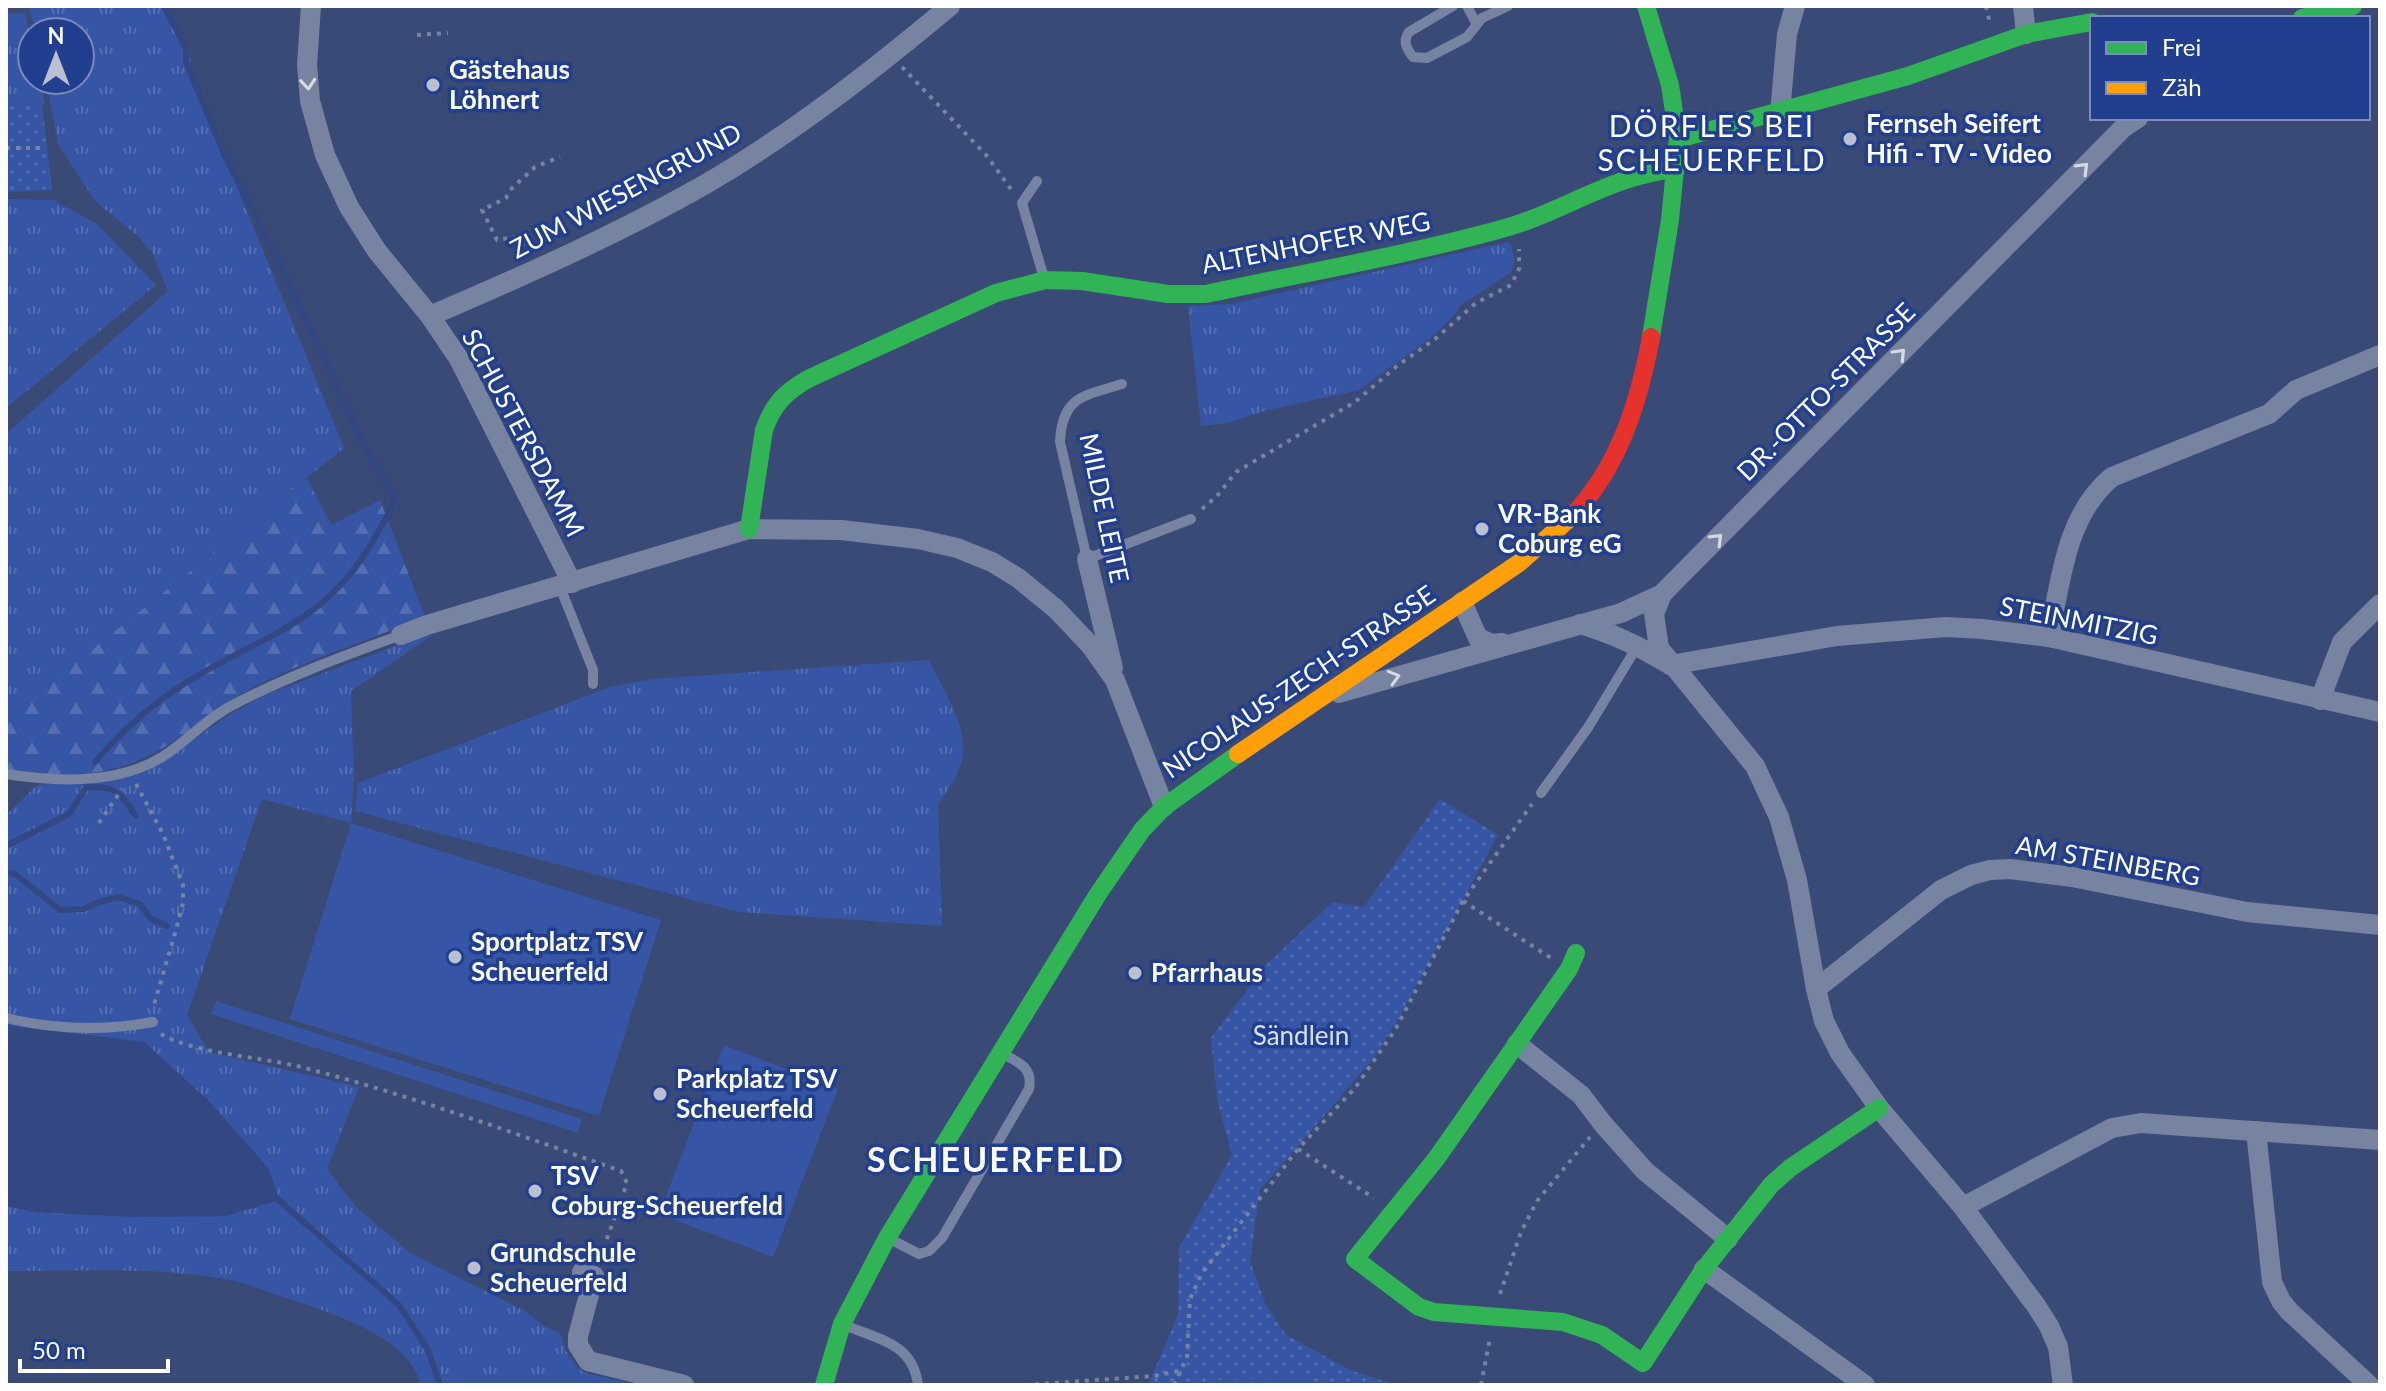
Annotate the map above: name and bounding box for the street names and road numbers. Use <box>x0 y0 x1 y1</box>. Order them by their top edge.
street label: ZUM WIESENGRUND <box>504 116 747 265</box>
street label: ALTENHOFER WEG <box>1199 204 1433 280</box>
street label: DR.-OTTO-STRASSE <box>1730 296 1921 487</box>
street label: SCHUSTERSDAMM <box>456 323 592 542</box>
street label: MILDE LEITE <box>1074 430 1136 586</box>
street label: NICOLAUS-ZECH-STRASSE <box>1156 578 1441 784</box>
street label: STEINMITZIG <box>1997 589 2161 651</box>
street label: AM STEINBERG <box>2013 828 2203 892</box>

